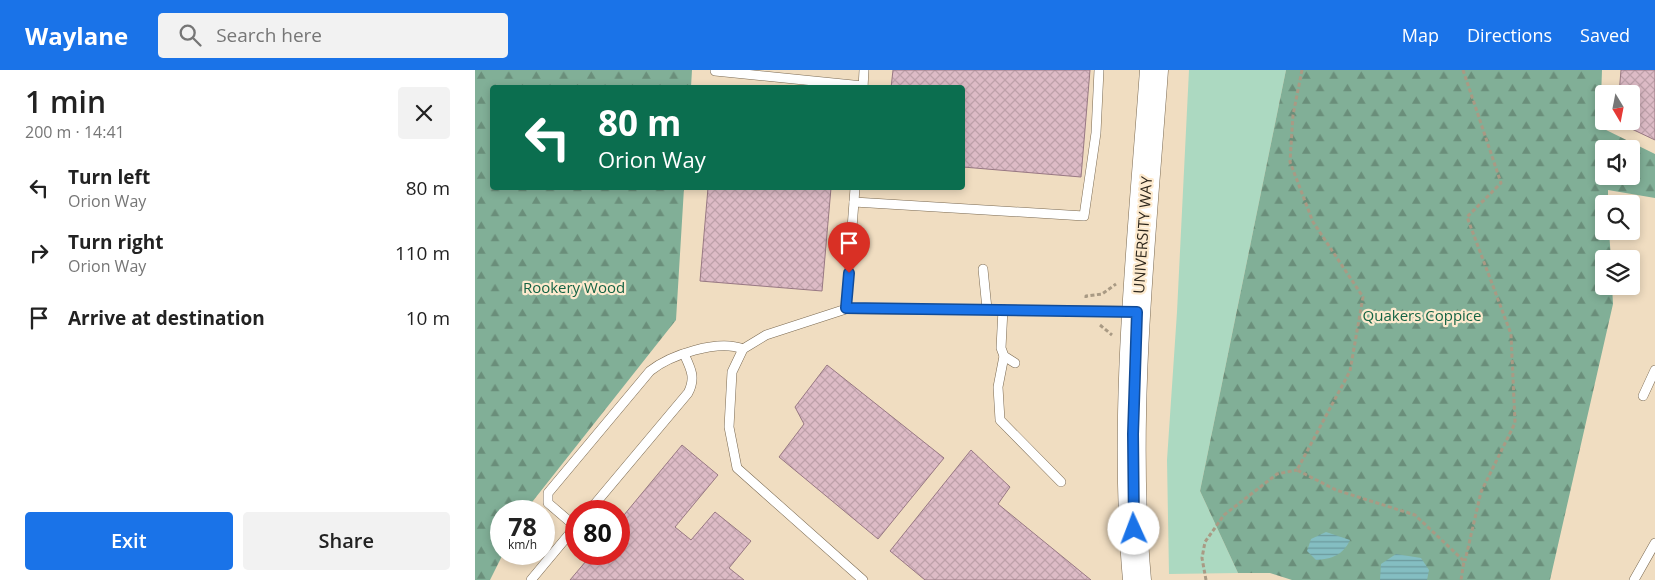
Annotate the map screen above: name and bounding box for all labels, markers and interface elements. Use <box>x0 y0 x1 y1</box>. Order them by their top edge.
search box <box>158 13 508 58</box>
text: Waylane <box>25 19 128 52</box>
icon: search <box>176 21 204 49</box>
text: Search here <box>216 22 322 48</box>
text: Map <box>1402 23 1439 47</box>
text: Directions <box>1467 23 1552 47</box>
text: Saved <box>1580 23 1630 47</box>
text: 1 min <box>25 81 106 122</box>
north arrow <box>1595 85 1640 130</box>
map controls <box>1595 85 1640 295</box>
button: close <box>398 87 450 139</box>
text: 80 m <box>598 99 681 146</box>
icon: left <box>515 105 580 170</box>
text: 200 m · 14:41 <box>25 121 125 143</box>
button: sound <box>1595 140 1640 185</box>
text: Orion Way <box>598 144 706 174</box>
text: Turn left <box>68 164 150 190</box>
icon: left <box>25 174 53 202</box>
text: 80 m <box>406 175 450 201</box>
street label: UNIVERSITY WAY <box>1128 175 1156 294</box>
text: Orion Way <box>68 190 146 212</box>
button: search <box>1595 195 1640 240</box>
pin <box>828 222 870 273</box>
text: Turn right <box>68 229 163 255</box>
icon: arrive <box>835 229 863 257</box>
icon: right <box>25 239 53 267</box>
text: 110 m <box>395 240 450 266</box>
button: layers <box>1595 250 1640 295</box>
text: Orion Way <box>68 255 146 277</box>
park label: Rookery Wood <box>523 277 625 297</box>
icon: arrive <box>25 304 53 332</box>
text: Arrive at destination <box>68 305 265 331</box>
text: 10 m <box>406 305 450 331</box>
park label: Quakers Coppice <box>1363 305 1481 325</box>
speed limit sign: 80 <box>565 500 630 565</box>
position arrow <box>1107 502 1159 554</box>
text: 78 <box>508 509 537 543</box>
button: Exit <box>25 512 233 570</box>
button: Share <box>243 512 450 570</box>
text: km/h <box>508 536 537 553</box>

